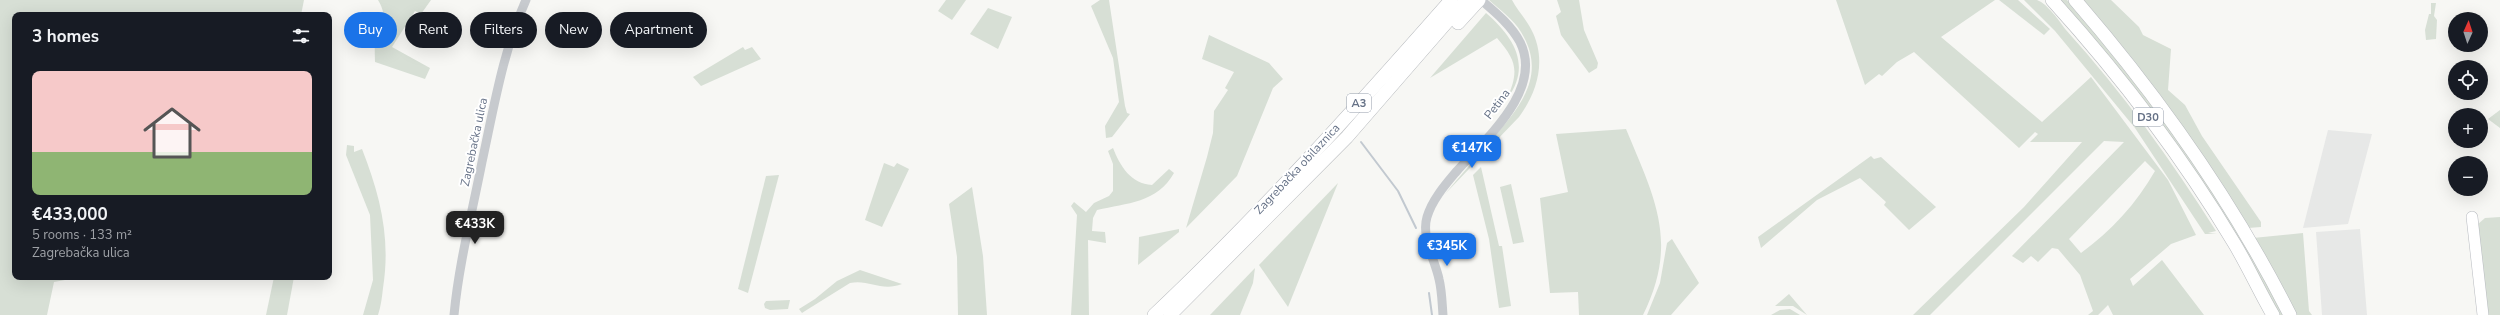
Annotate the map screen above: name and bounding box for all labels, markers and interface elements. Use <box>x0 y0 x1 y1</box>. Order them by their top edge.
chip: Buy <box>344 12 397 48</box>
chip: Rent <box>405 12 462 48</box>
chip: Filters <box>470 12 537 48</box>
chip: New <box>545 12 602 48</box>
chip: Apartment <box>610 12 707 48</box>
north arrow <box>2448 12 2488 52</box>
map controls <box>2448 12 2488 196</box>
text: 3 homes <box>32 25 99 48</box>
icon: filters <box>290 25 312 47</box>
button: locate <box>2448 60 2488 100</box>
street label: Petina <box>1480 86 1514 122</box>
road number: A3 <box>1347 94 1371 112</box>
street label: Zagrebačka ulica <box>457 96 491 188</box>
icon: home <box>136 97 208 169</box>
road number: D30 <box>2133 108 2163 126</box>
button: + <box>2448 108 2488 148</box>
street label: Zagrebačka obilaznica <box>1251 120 1343 218</box>
pin: €147K <box>1444 135 1500 169</box>
text: €147K <box>1452 139 1492 157</box>
button: − <box>2448 156 2488 196</box>
text: €433,000 <box>32 203 108 226</box>
pin: €433K <box>447 211 503 245</box>
text: €433K <box>455 215 495 233</box>
text: 5 rooms · 133 m² <box>32 226 132 244</box>
pin: €345K <box>1419 233 1475 267</box>
text: €345K <box>1427 237 1467 255</box>
text: Zagrebačka ulica <box>32 244 130 262</box>

